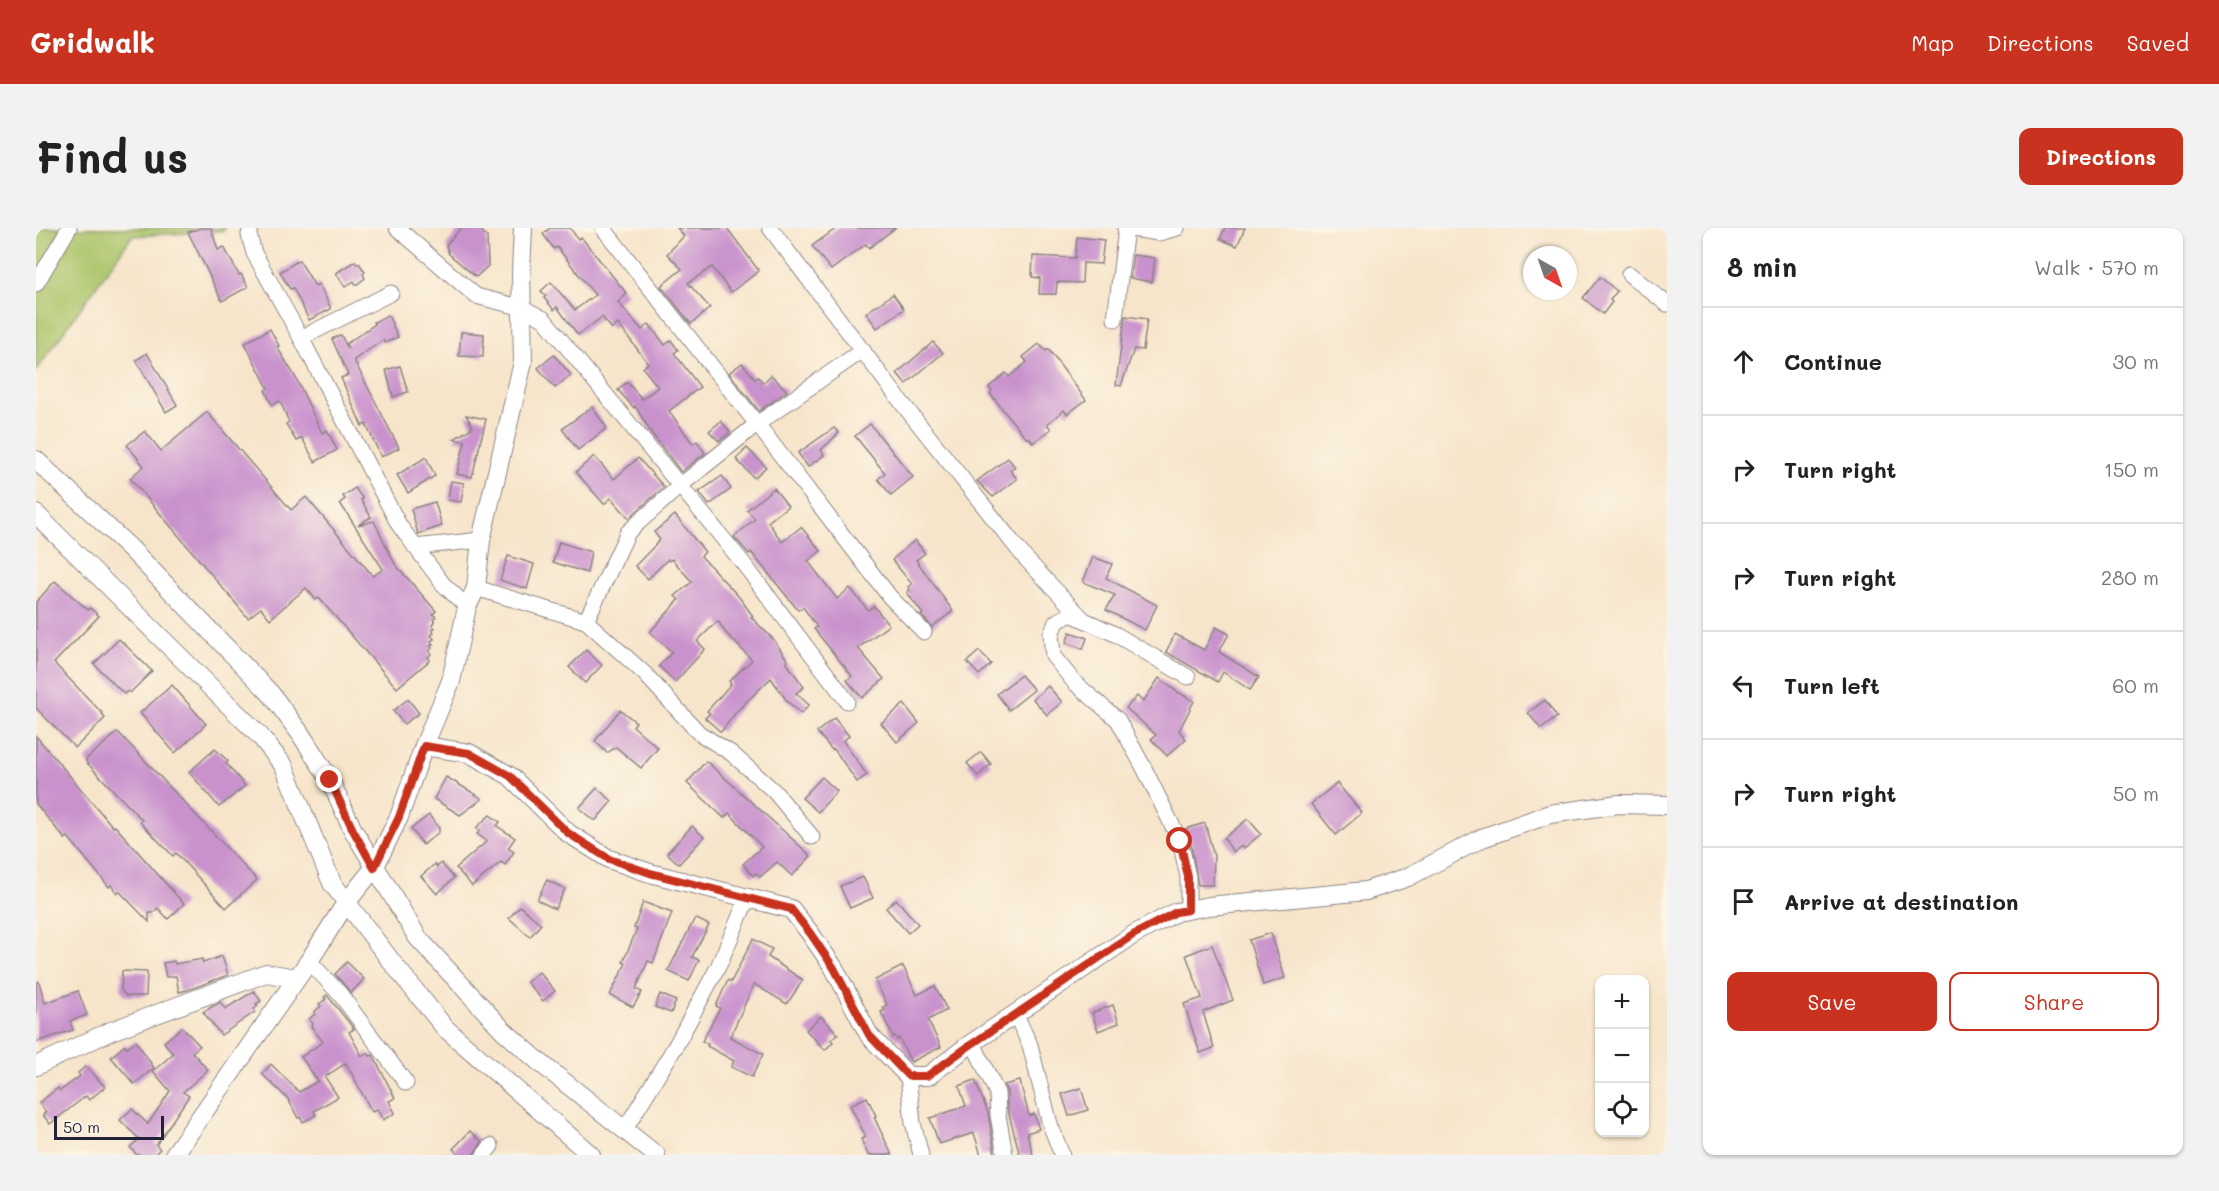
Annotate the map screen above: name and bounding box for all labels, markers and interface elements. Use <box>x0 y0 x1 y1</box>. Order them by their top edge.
text: Gridwalk <box>30 24 155 60</box>
text: Map <box>1911 29 1954 56</box>
text: Directions <box>1987 29 2094 56</box>
text: Saved <box>2127 29 2189 56</box>
button: Directions <box>2019 128 2183 185</box>
text: Find us <box>36 129 188 184</box>
north arrow <box>1523 246 1577 300</box>
text: 8 min <box>1727 250 1797 284</box>
text: Walk · 570 m <box>2034 254 2159 280</box>
icon: ahead <box>1727 345 1760 378</box>
text: Continue <box>1784 347 1882 376</box>
text: 30 m <box>2113 348 2159 374</box>
icon: right <box>1727 453 1760 486</box>
text: Turn right <box>1784 455 1896 484</box>
text: 150 m <box>2104 456 2159 482</box>
icon: right <box>1727 561 1760 594</box>
text: Turn right <box>1784 563 1896 592</box>
text: 280 m <box>2101 564 2159 590</box>
icon: left <box>1727 669 1760 702</box>
text: Turn left <box>1784 671 1880 700</box>
text: 60 m <box>2112 672 2159 698</box>
route end <box>316 766 342 792</box>
icon: right <box>1727 777 1760 810</box>
text: Turn right <box>1784 779 1896 808</box>
text: 50 m <box>2113 780 2159 806</box>
route start <box>1166 827 1192 853</box>
icon: arrive <box>1727 885 1760 918</box>
text: Arrive at destination <box>1784 887 2019 916</box>
button: Save <box>1727 972 1937 1031</box>
button: Share <box>1949 972 2159 1031</box>
map controls <box>1595 975 1649 1137</box>
button: + <box>1595 975 1649 1029</box>
button: − <box>1595 1029 1649 1083</box>
button: locate <box>1595 1083 1649 1137</box>
scale bar <box>54 1113 164 1140</box>
text: 50 m <box>63 1116 100 1137</box>

